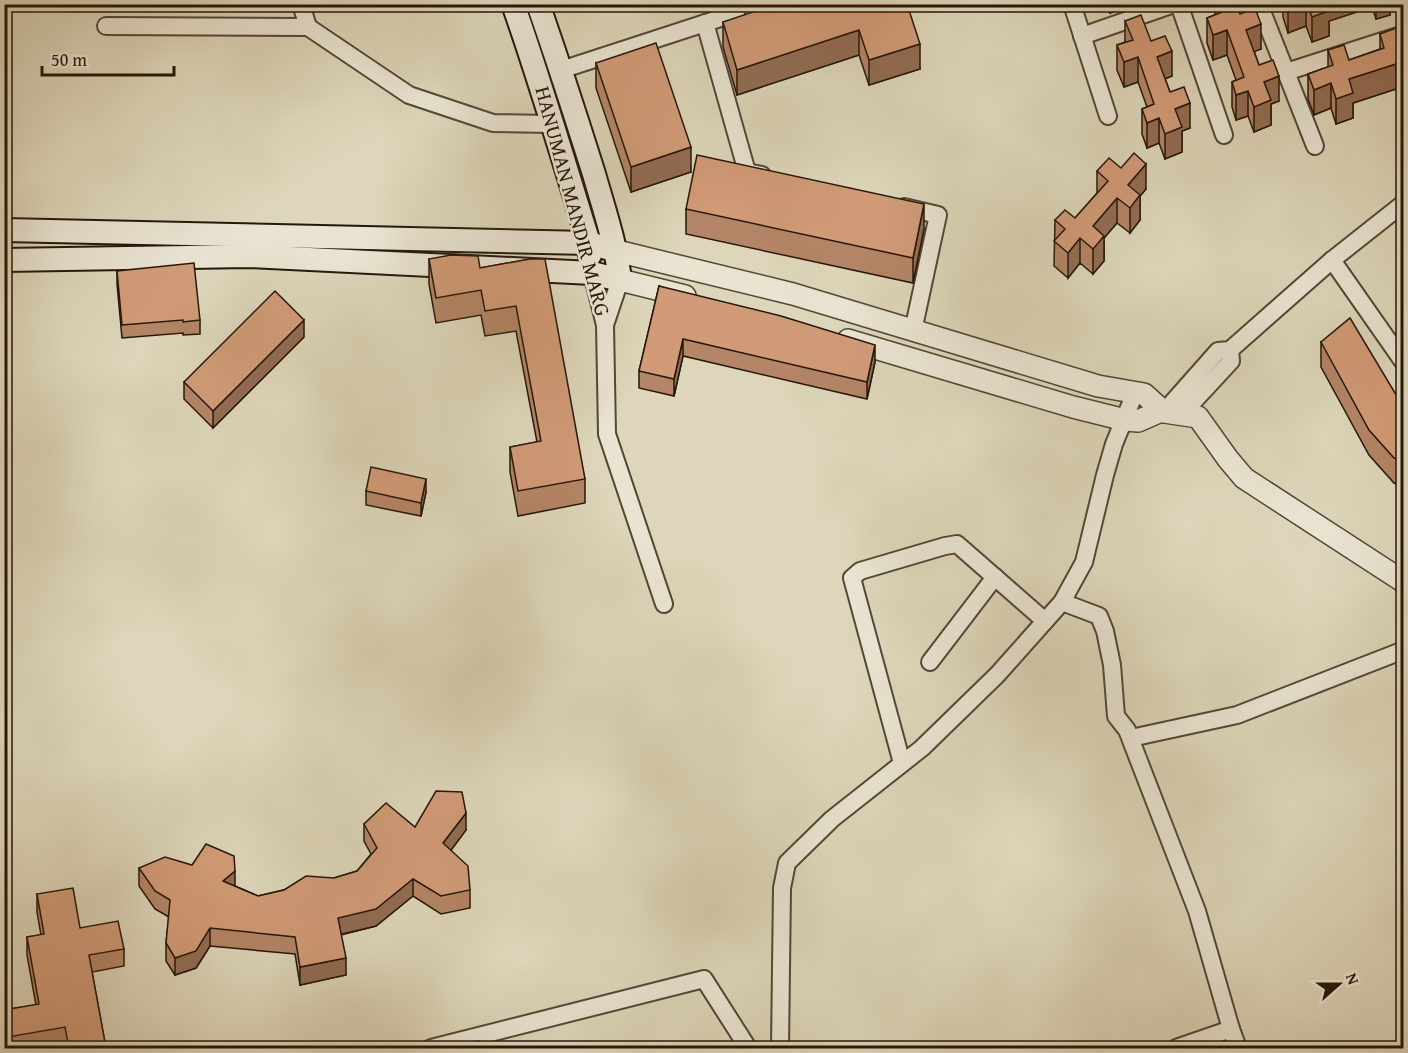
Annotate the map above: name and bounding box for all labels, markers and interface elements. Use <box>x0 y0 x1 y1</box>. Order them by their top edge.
scale bar <box>42 39 174 77</box>
text: 50 m <box>51 46 87 73</box>
street label: HANUMAN MANDIR MARG <box>527 83 619 319</box>
north arrow <box>1309 954 1369 1014</box>
text: N <box>1340 969 1366 988</box>

